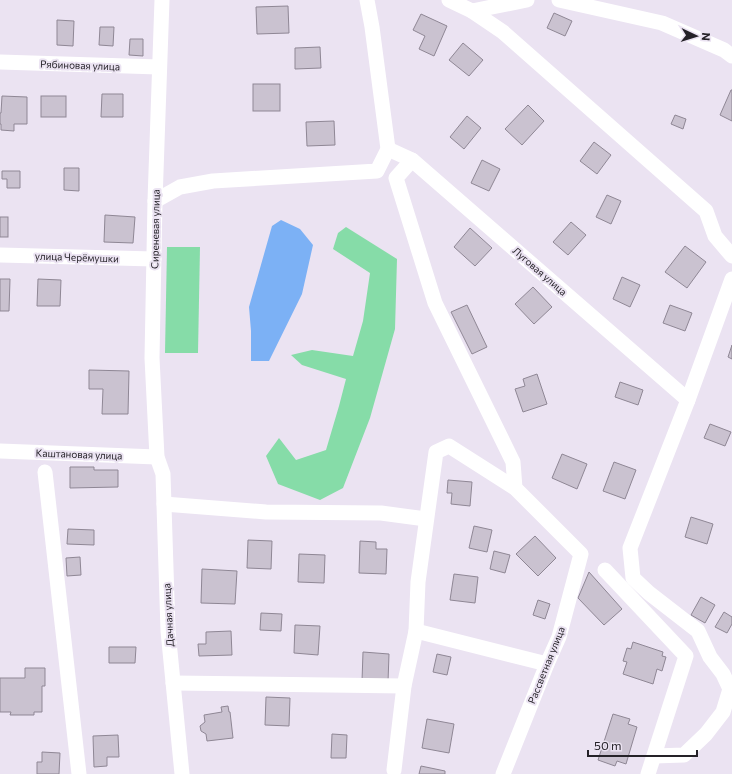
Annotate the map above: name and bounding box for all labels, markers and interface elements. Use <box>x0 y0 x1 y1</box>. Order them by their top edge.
north arrow <box>676 16 716 56</box>
text: N <box>700 32 713 41</box>
street label: Рябиновая улица <box>40 58 120 72</box>
street label: Сиреневая улица <box>148 189 162 269</box>
street label: Луговая улица <box>510 244 570 298</box>
street label: улица Черёмушки <box>35 250 119 264</box>
street label: Каштановая улица <box>35 446 123 462</box>
street label: Дачная улица <box>160 583 176 647</box>
street label: Рассветная улица <box>525 625 567 705</box>
scale bar <box>588 732 697 758</box>
text: 50 m <box>594 738 622 752</box>

